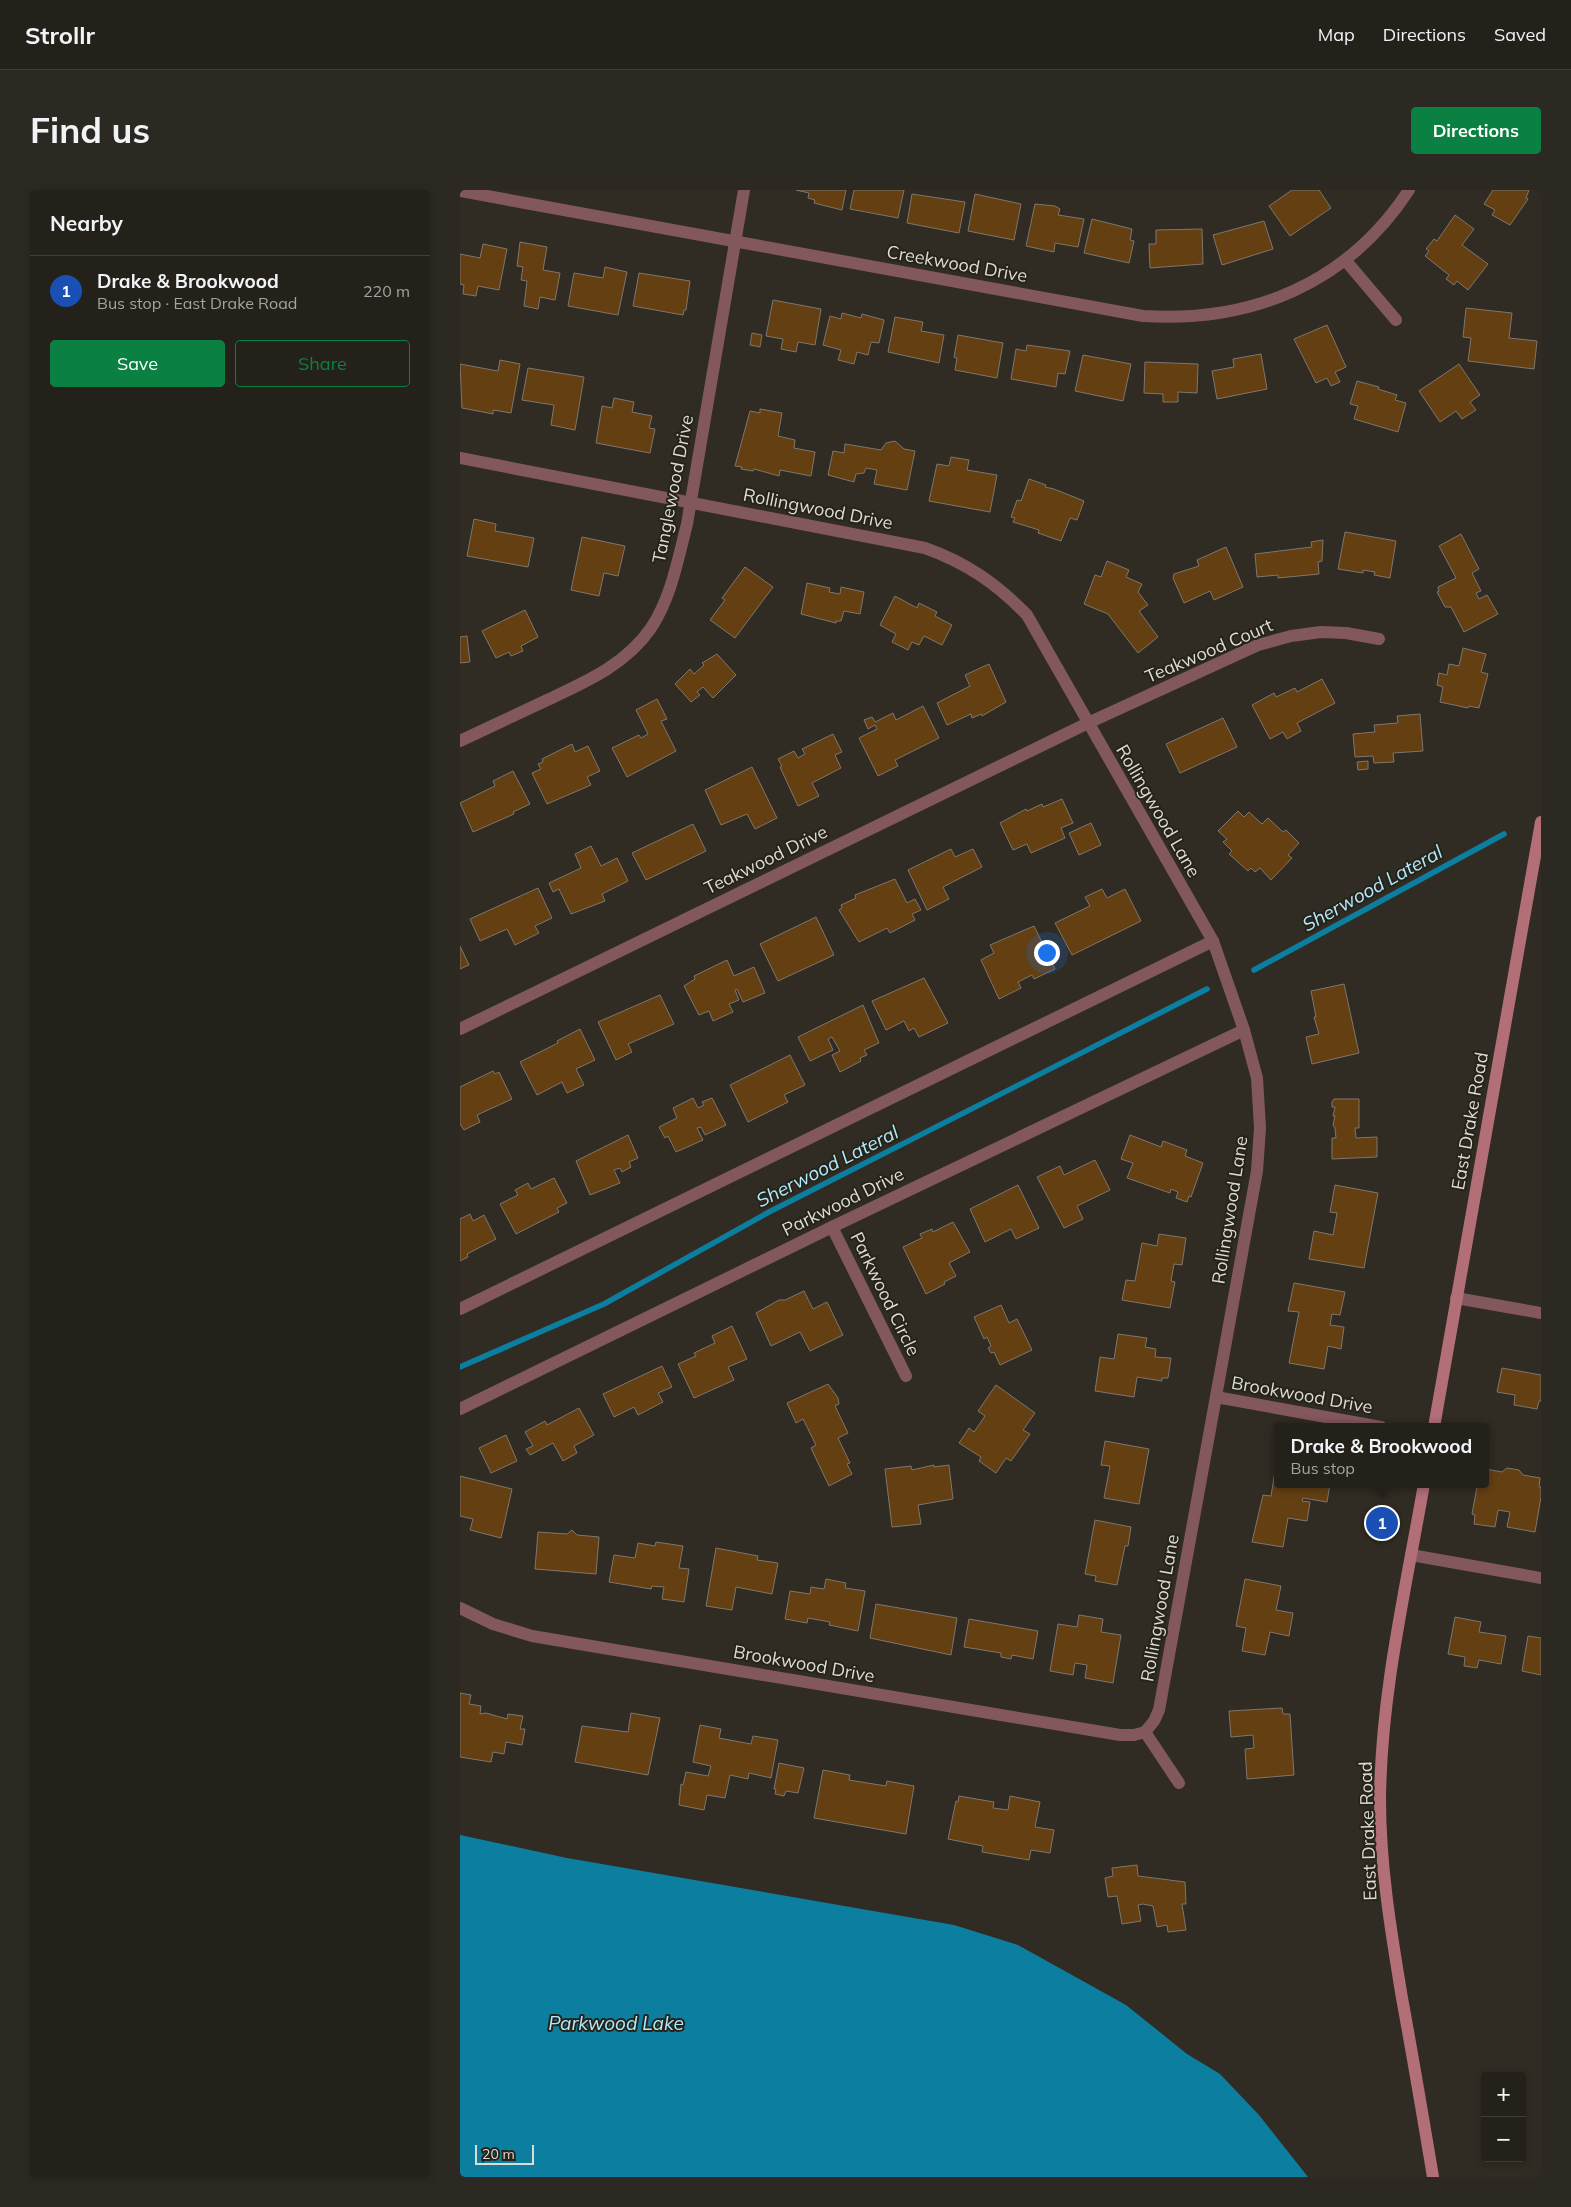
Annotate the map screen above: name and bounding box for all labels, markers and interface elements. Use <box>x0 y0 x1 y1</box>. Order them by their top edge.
text: Strollr <box>25 20 95 50</box>
text: Map <box>1318 23 1355 46</box>
text: Directions <box>1383 23 1466 46</box>
text: Saved <box>1494 23 1546 46</box>
button: Directions <box>1411 107 1541 154</box>
text: Find us <box>30 108 150 152</box>
text: Nearby <box>50 210 123 236</box>
street label: Creekwood Drive <box>885 240 1029 287</box>
text: Drake & Brookwood <box>97 269 279 293</box>
text: 1 <box>61 281 71 301</box>
text: 220 m <box>363 281 410 301</box>
text: Bus stop · East Drake Road <box>97 293 297 313</box>
button: Save <box>50 340 225 387</box>
button: Share <box>235 340 410 387</box>
street label: Tanglewood Drive <box>647 413 698 565</box>
street label: Rollingwood Drive <box>741 483 895 534</box>
street label: Teakwood Court <box>1142 613 1276 688</box>
street label: Rollingwood Lane <box>1111 740 1206 881</box>
street label: Teakwood Drive <box>700 820 831 899</box>
water label: Sherwood Lateral <box>1298 839 1447 936</box>
your location <box>1034 940 1060 966</box>
street label: East Drake Road <box>1446 1050 1493 1192</box>
water label: Sherwood Lateral <box>752 1120 903 1212</box>
street label: Rollingwood Lane <box>1206 1134 1253 1285</box>
street label: Parkwood Drive <box>778 1162 907 1241</box>
street label: Parkwood Circle <box>845 1228 925 1360</box>
street label: Brookwood Drive <box>1230 1371 1375 1418</box>
popup <box>1274 1423 1489 1488</box>
text: Drake & Brookwood <box>1291 1434 1472 1458</box>
text: Bus stop <box>1291 1458 1355 1478</box>
pin: 1 <box>1366 1504 1398 1542</box>
street label: Rollingwood Lane <box>1135 1532 1184 1683</box>
street label: Brookwood Drive <box>732 1640 877 1687</box>
street label: East Drake Road <box>1354 1761 1381 1901</box>
water label: Parkwood Lake <box>548 2011 684 2035</box>
map controls <box>1481 2072 1526 2162</box>
button: + <box>1481 2072 1526 2117</box>
button: − <box>1481 2117 1526 2162</box>
scale bar <box>475 2142 534 2165</box>
text: 20 m <box>482 2145 515 2163</box>

